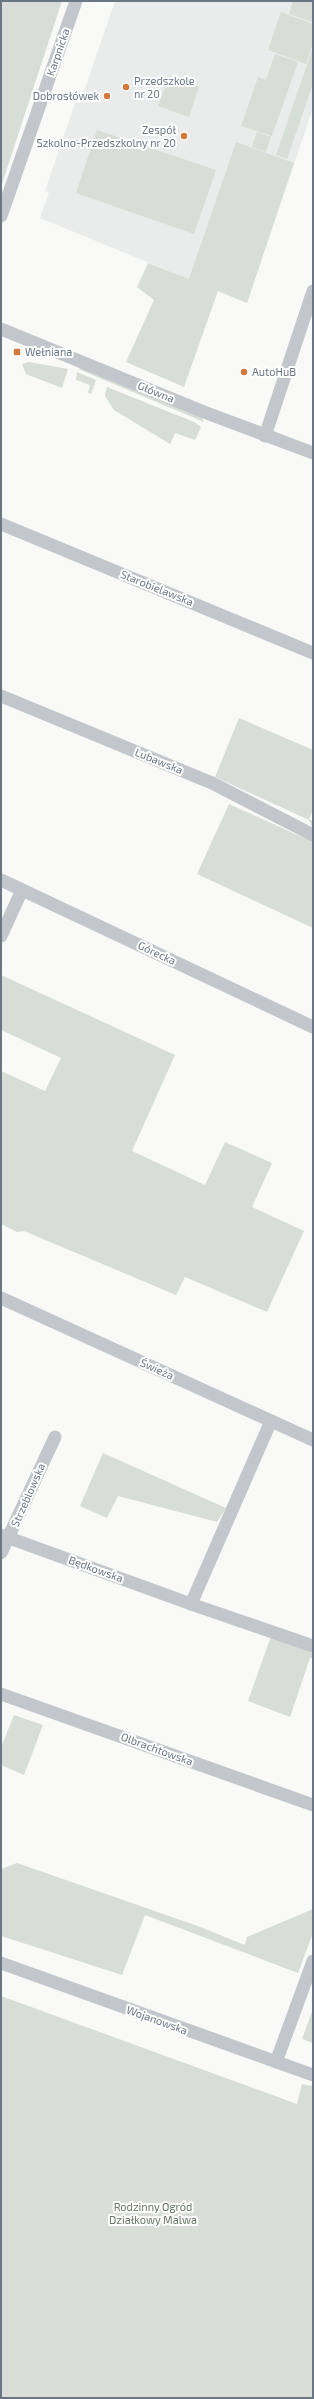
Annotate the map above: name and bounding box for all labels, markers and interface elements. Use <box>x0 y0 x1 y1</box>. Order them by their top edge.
street label: Karpnicka <box>43 26 72 77</box>
place label: Przedszkole nr 20 <box>134 74 195 100</box>
marker: Przedszkole nr 20 <box>121 82 131 92</box>
place label: Dobrosłówek <box>33 89 99 102</box>
marker: Dobrosłówek <box>102 91 112 101</box>
place label: Zespół Szkolno-Przedszkolny nr 20 <box>37 123 176 149</box>
marker: Zespół Szkolno-Przedszkolny nr 20 <box>179 131 189 141</box>
place label: Wełniana <box>25 345 72 358</box>
marker: Wełniana <box>12 347 22 357</box>
place label: AutoHuB <box>252 365 296 378</box>
marker: AutoHuB <box>239 367 249 377</box>
street label: Główna <box>136 378 176 405</box>
street label: Starobielawska <box>119 567 195 608</box>
street label: Lubawska <box>133 745 185 776</box>
street label: Górecka <box>136 938 178 967</box>
street label: Świeża <box>138 1355 176 1382</box>
street label: Strzeblowska <box>8 1461 47 1529</box>
street label: Będkowska <box>67 1553 125 1584</box>
street label: Olbrachtowska <box>119 1729 195 1768</box>
street label: Wojanowska <box>124 2002 190 2038</box>
park label: Rodzinny Ogród Działkowy Malwa <box>109 2200 197 2226</box>

